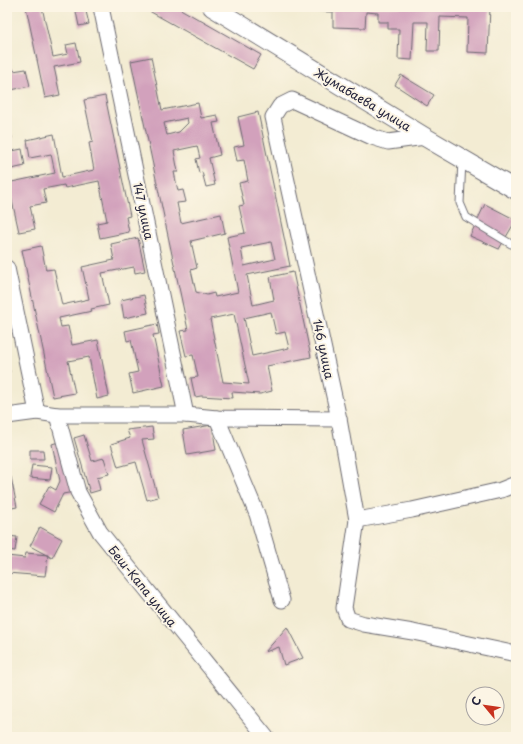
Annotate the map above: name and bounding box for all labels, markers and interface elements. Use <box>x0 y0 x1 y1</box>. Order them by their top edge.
street label: Жумабаева улица <box>311 63 415 135</box>
street label: 147 улица <box>129 181 159 242</box>
street label: 146 улица <box>309 317 339 381</box>
street label: Беш-Капа улица <box>105 542 182 631</box>
north arrow <box>465 686 505 726</box>
text: С <box>466 693 485 709</box>

